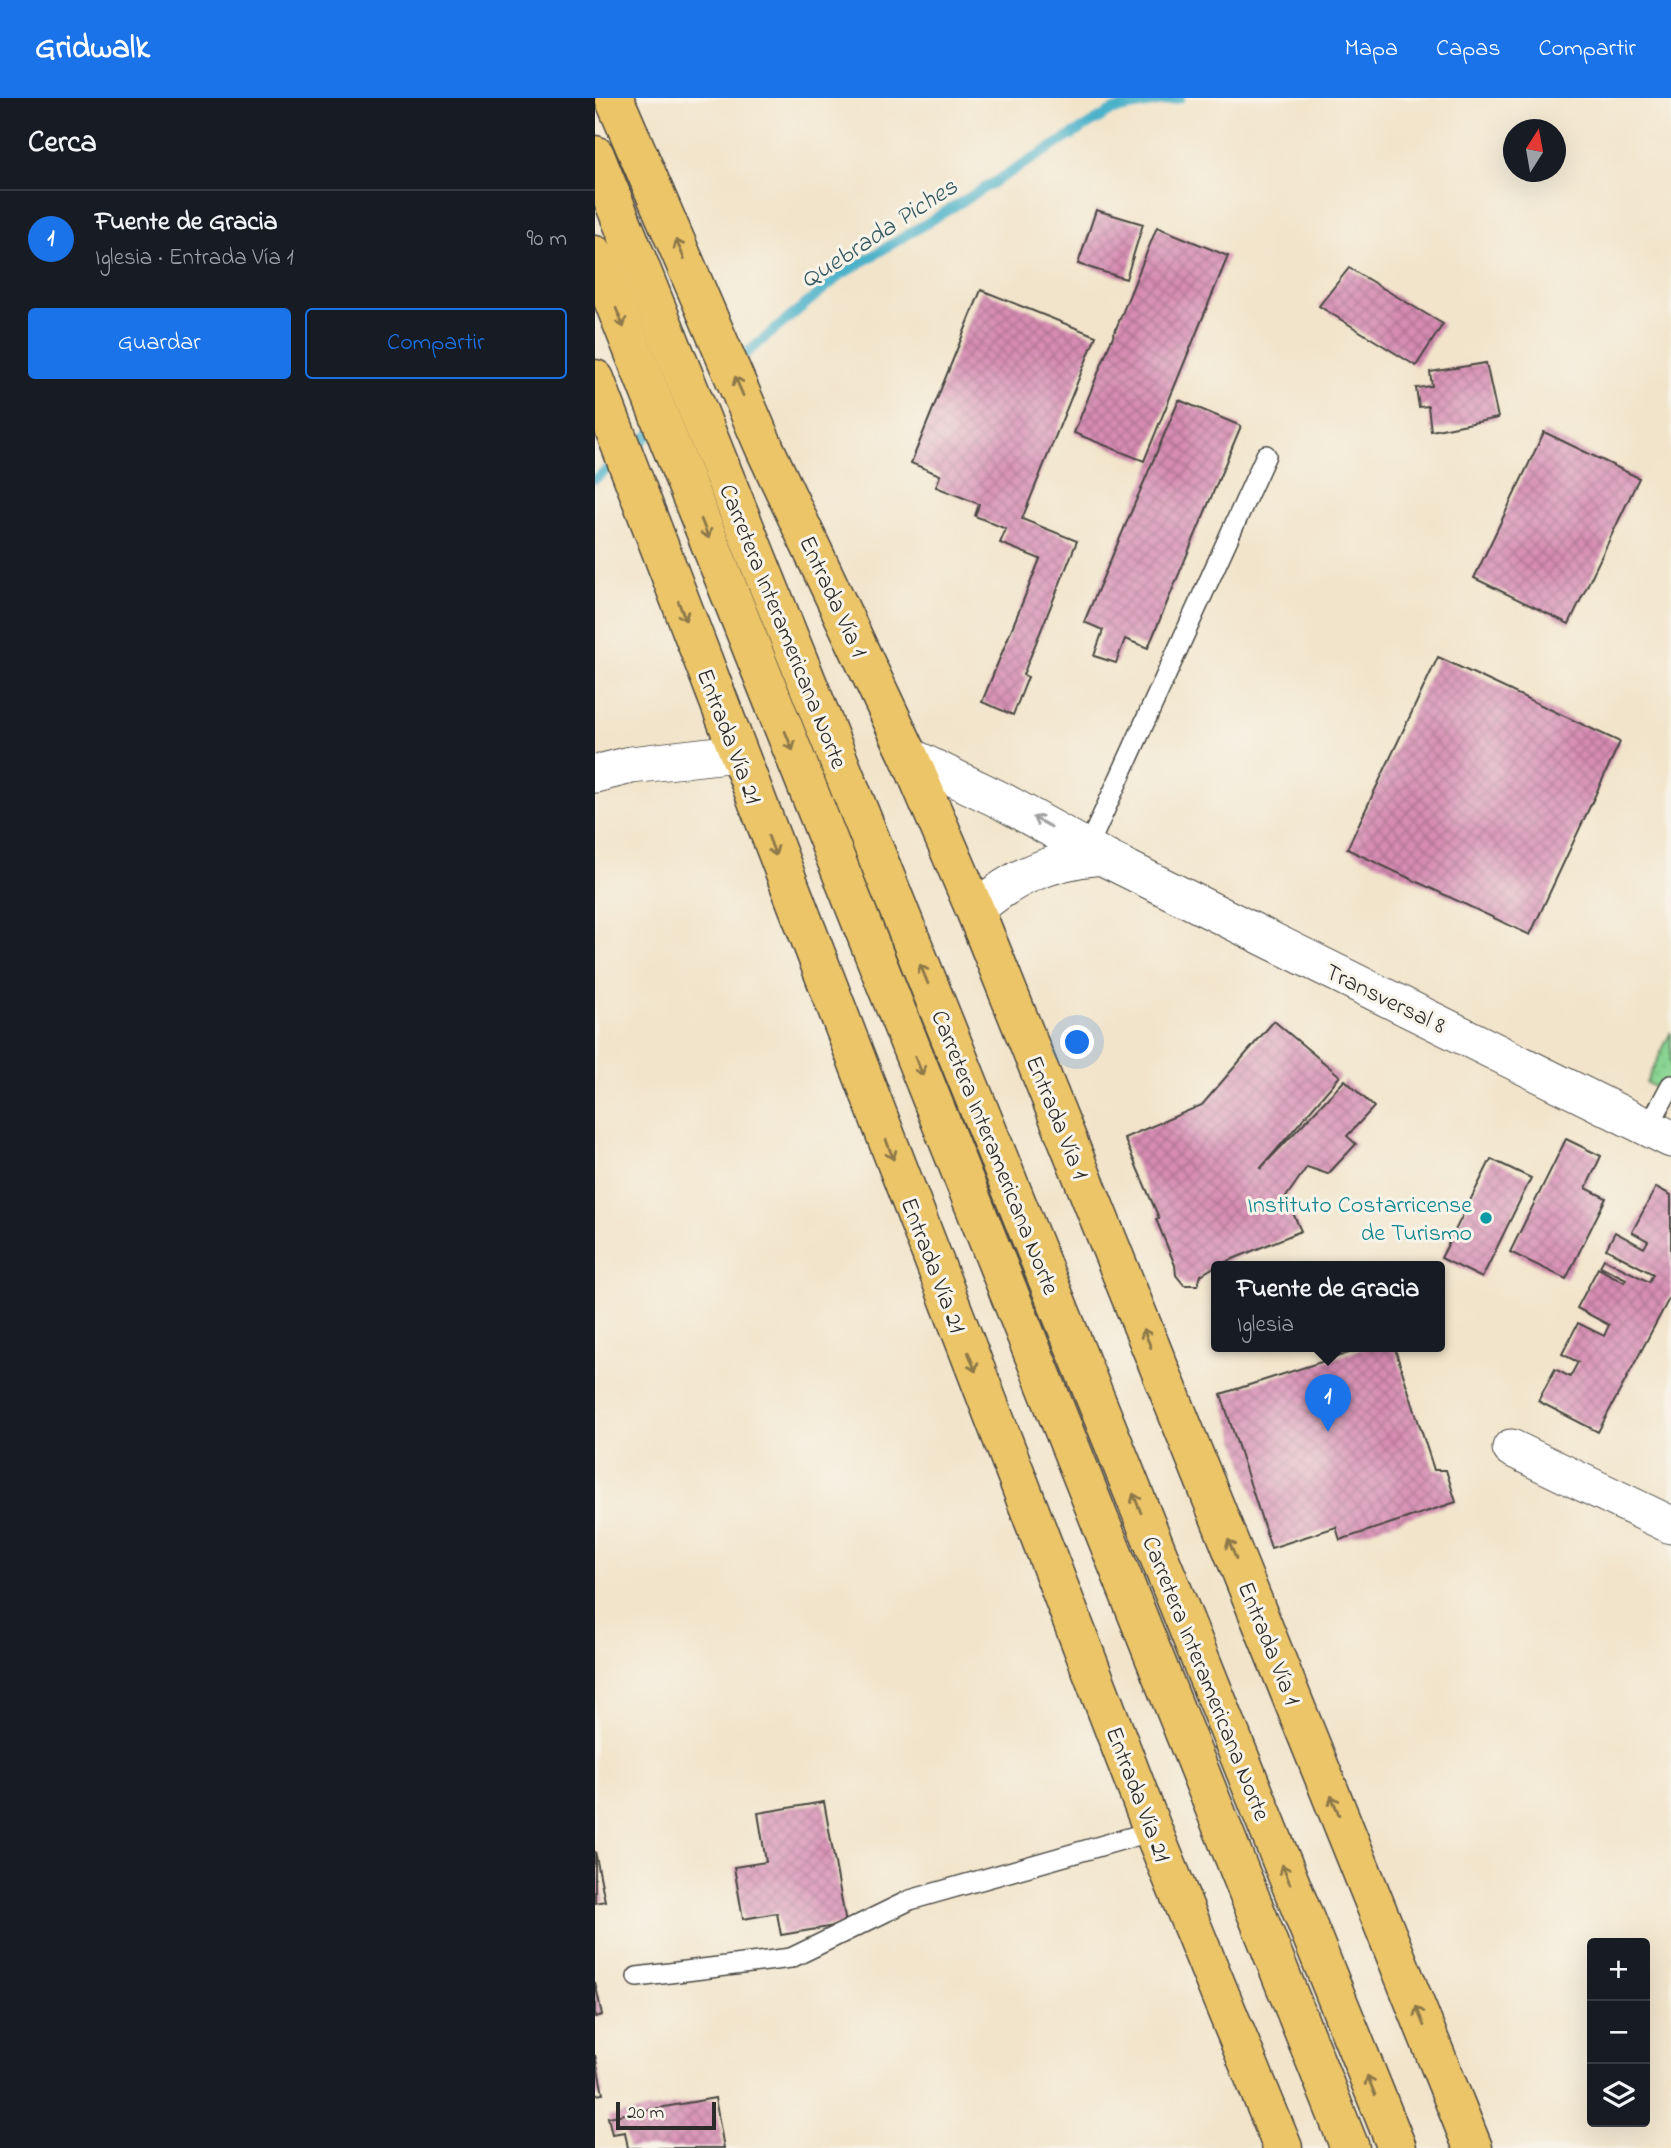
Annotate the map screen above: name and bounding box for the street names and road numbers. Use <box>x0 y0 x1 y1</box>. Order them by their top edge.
street label: Carretera Interamericana Norte <box>708 479 855 775</box>
street label: Entrada Vía 1 <box>788 530 875 664</box>
street label: Entrada Vía 21 <box>686 664 770 810</box>
street label: Transversal 8 <box>1319 956 1451 1045</box>
street label: Carretera Interamericana Norte <box>920 1005 1067 1301</box>
street label: Entrada Vía 1 <box>1015 1051 1097 1185</box>
street label: Entrada Vía 21 <box>890 1193 974 1339</box>
street label: Carretera Interamericana Norte <box>1131 1531 1278 1827</box>
street label: Entrada Vía 1 <box>1227 1577 1309 1711</box>
street label: Entrada Vía 21 <box>1095 1722 1179 1868</box>

